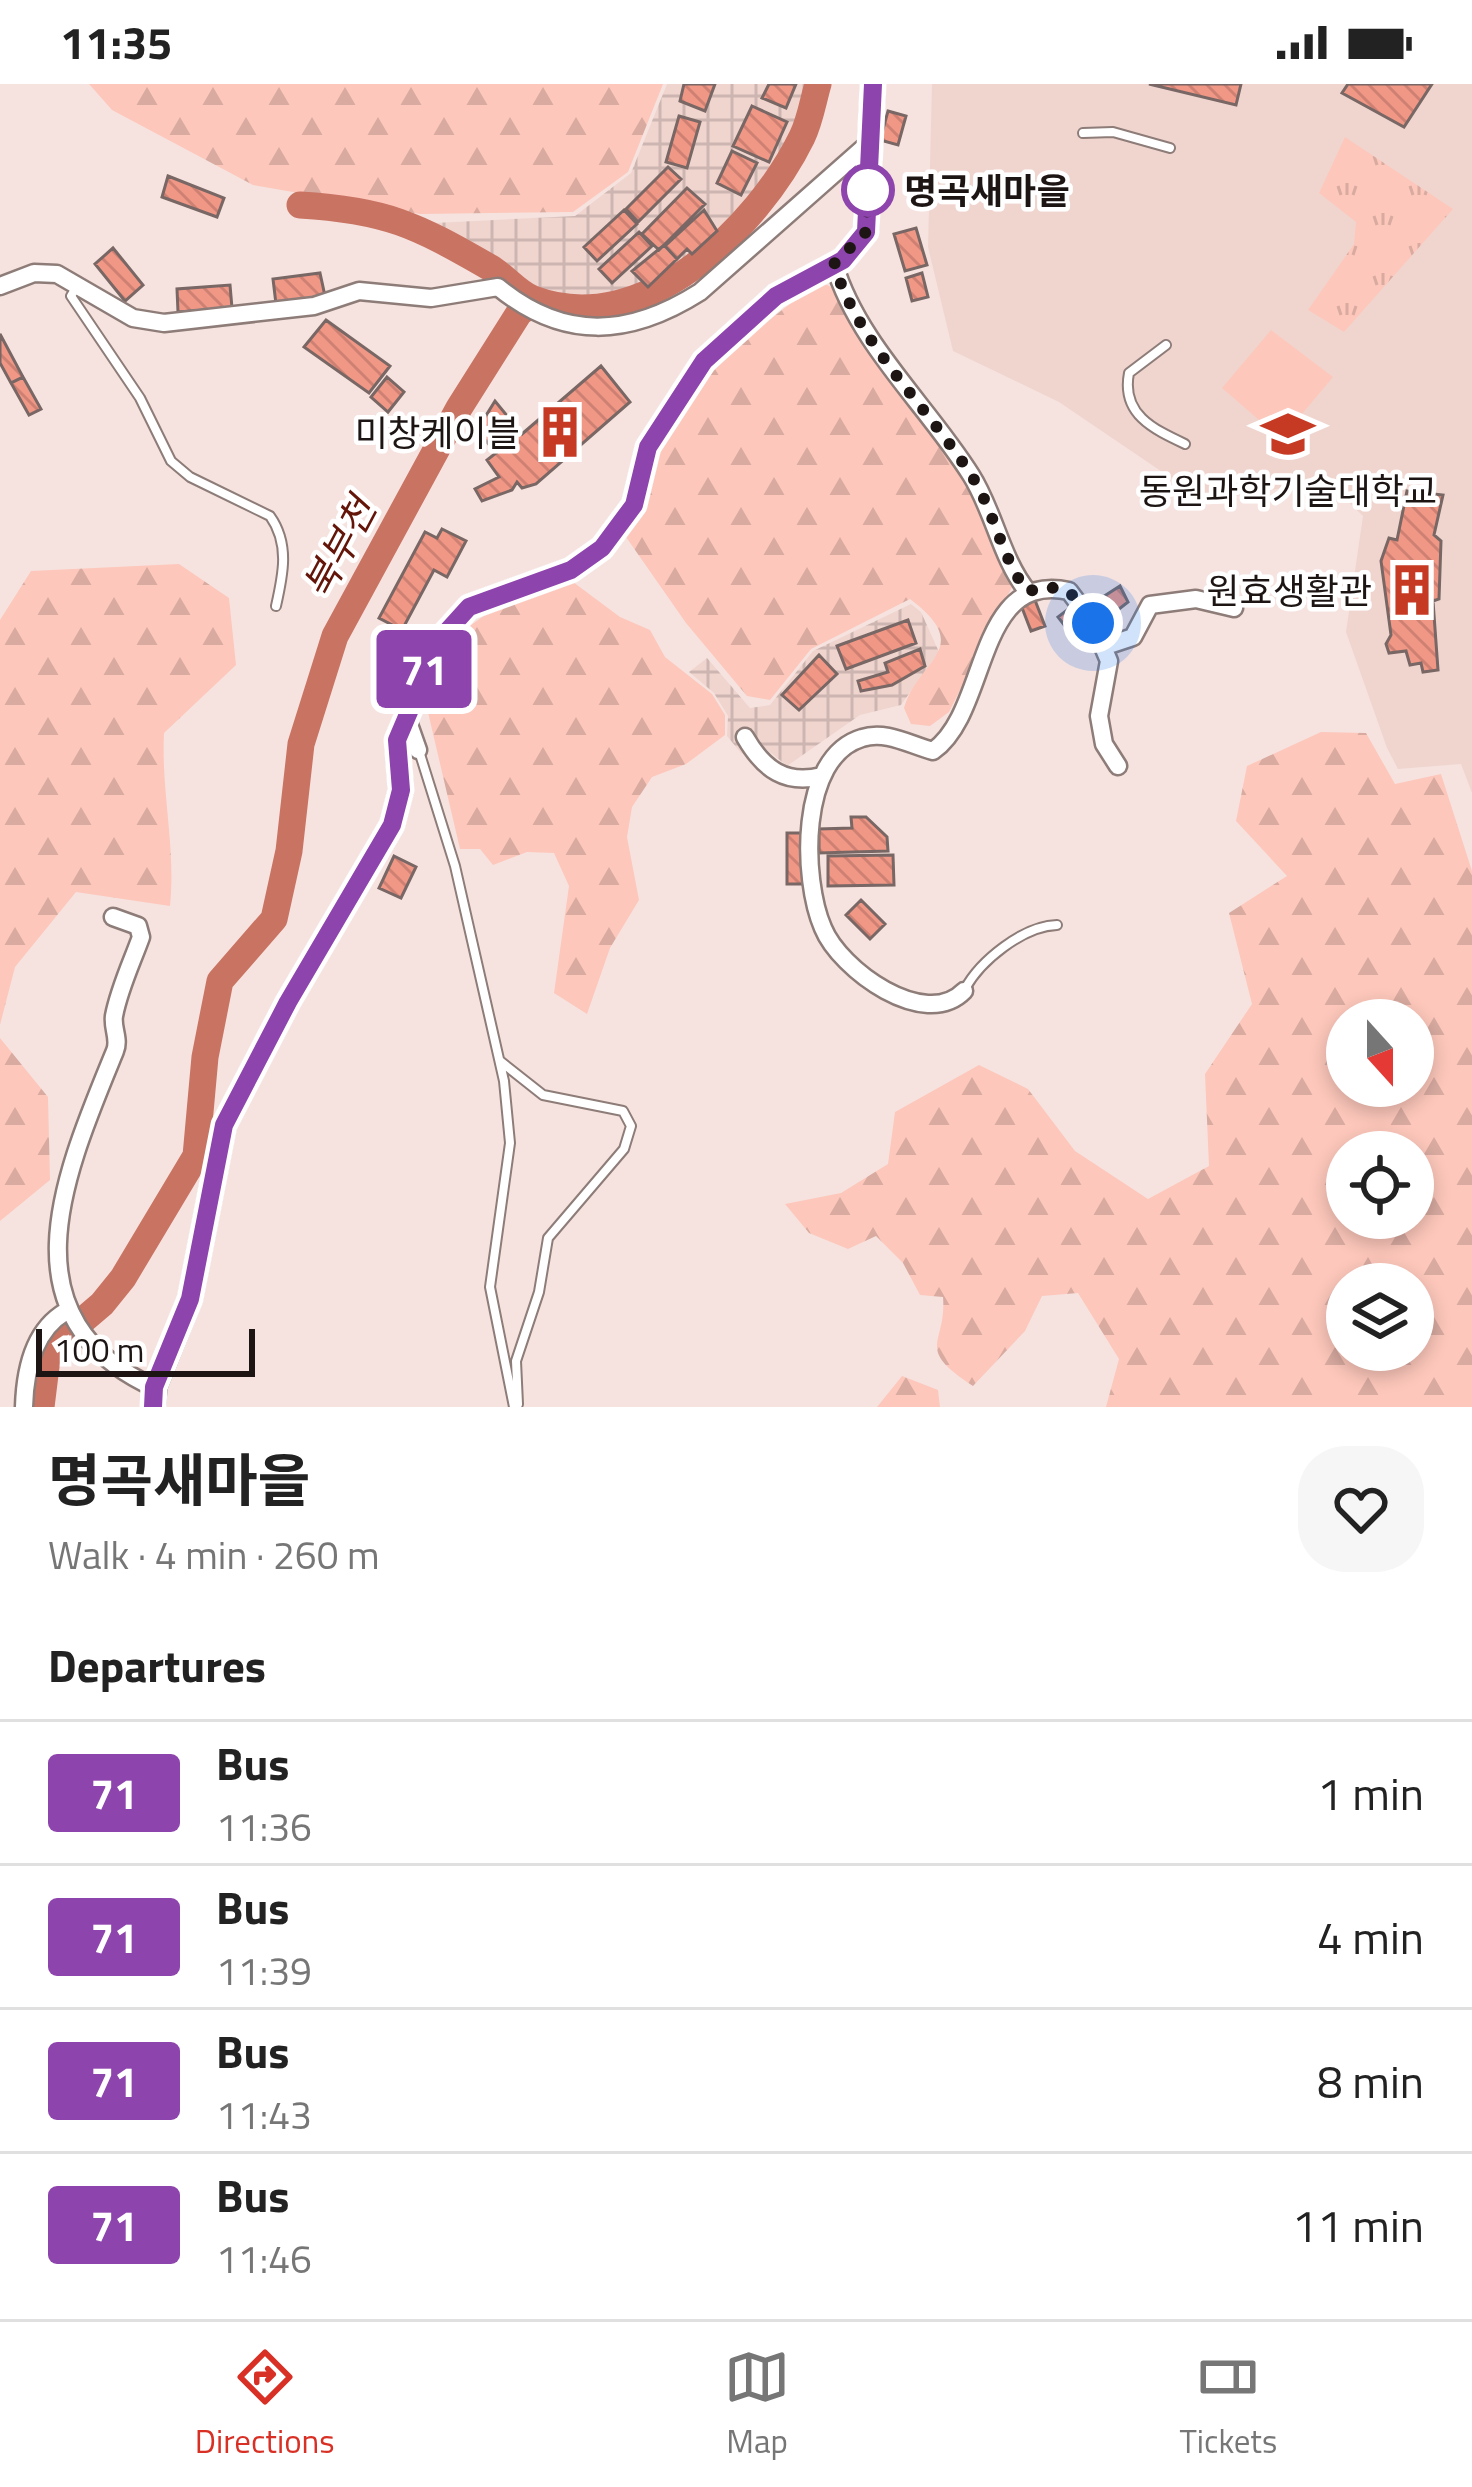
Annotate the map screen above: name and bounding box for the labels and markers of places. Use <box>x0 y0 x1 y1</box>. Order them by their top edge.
place label: 명곡새마을 <box>904 163 1070 218</box>
marker: 명곡새마을 <box>843 165 893 215</box>
building icon: 미창케이블 <box>531 403 589 461</box>
place label: 미창케이블 <box>354 405 520 460</box>
school or university icon: 동원과학기술대학교 <box>1259 405 1317 463</box>
place label: 동원과학기술대학교 <box>1139 463 1437 518</box>
building icon: 원효생활관 <box>1383 561 1441 619</box>
place label: 원효생활관 <box>1206 563 1372 618</box>

